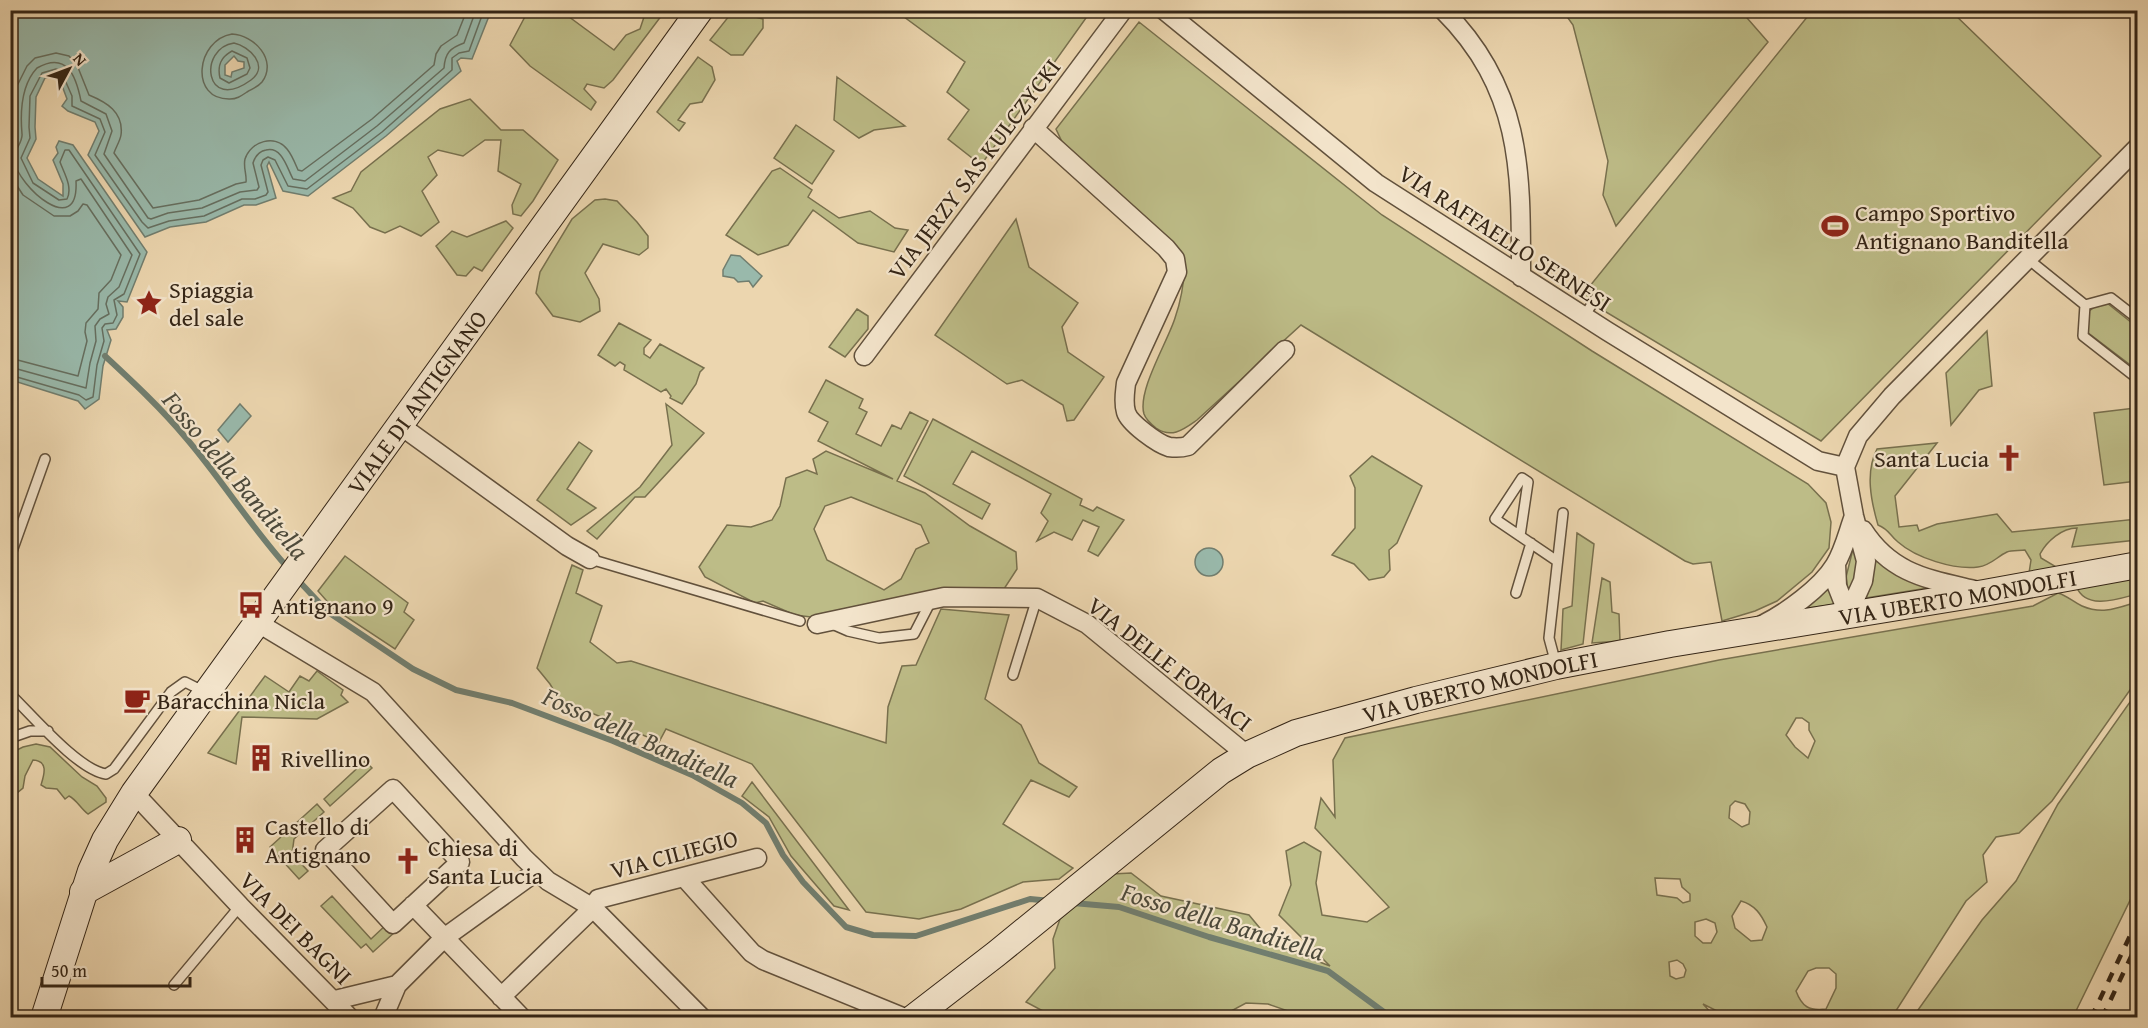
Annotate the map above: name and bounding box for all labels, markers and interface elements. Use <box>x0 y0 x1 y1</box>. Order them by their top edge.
north arrow <box>39 39 99 99</box>
text: N <box>68 47 93 71</box>
street label: VIA JERZY SAS KULCZYCKI <box>879 51 1069 287</box>
street label: VIA RAFFAELLO SERNESI <box>1392 156 1618 320</box>
place label: Campo Sportivo Antignano Banditella <box>1855 195 2069 258</box>
sports icon: Campo Sportivo Antignano Banditella <box>1820 211 1850 241</box>
place label: Spiaggia del sale <box>169 272 254 335</box>
place icon: Spiaggia del sale <box>134 288 164 318</box>
street label: VIALE DI ANTIGNANO <box>338 303 495 501</box>
water label: Fosso della Banditella <box>153 381 319 568</box>
place label: Santa Lucia <box>1874 441 1990 476</box>
church icon: Santa Lucia <box>1994 443 2024 473</box>
street label: VIA UBERTO MONDOLFI <box>1836 559 2079 634</box>
place label: Antignano 9 <box>271 588 394 623</box>
street label: VIA DELLE FORNACI <box>1080 588 1260 740</box>
bus stop icon: Antignano 9 <box>236 590 266 620</box>
street label: VIA UBERTO MONDOLFI <box>1358 641 1601 731</box>
water label: Fosso della Banditella <box>536 676 745 798</box>
place label: Baracchina Nicla <box>157 683 326 718</box>
cafe icon: Baracchina Nicla <box>122 685 152 715</box>
place label: Rivellino <box>281 741 370 776</box>
building icon: Rivellino <box>246 743 276 773</box>
place label: Castello di Antignano <box>265 809 371 872</box>
street label: VIA CILIEGIO <box>606 820 742 888</box>
building icon: Castello di Antignano <box>230 825 260 855</box>
place label: Chiesa di Santa Lucia <box>428 830 544 893</box>
church icon: Chiesa di Santa Lucia <box>393 846 423 876</box>
street label: VIA DEI BAGNI <box>232 864 360 992</box>
water label: Fosso della Banditella <box>1116 871 1329 970</box>
scale bar <box>42 950 190 988</box>
text: 50 m <box>51 957 87 984</box>

